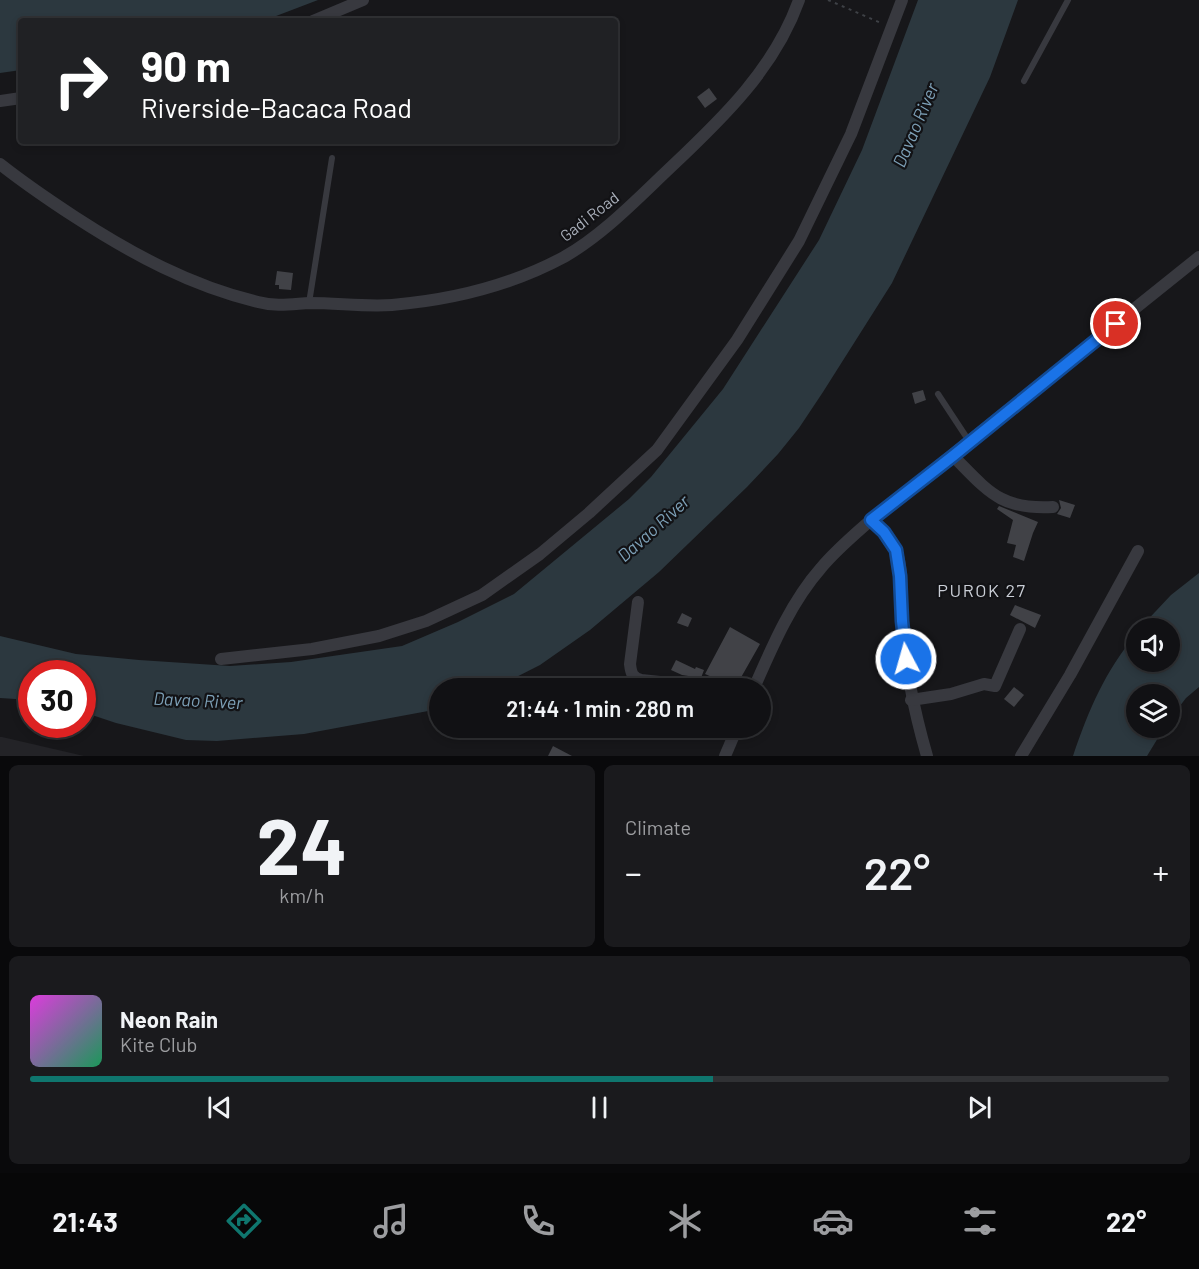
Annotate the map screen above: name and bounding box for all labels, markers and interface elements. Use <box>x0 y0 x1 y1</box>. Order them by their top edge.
text: 90 m <box>141 40 231 90</box>
icon: right <box>42 42 120 120</box>
water label: Davao River <box>887 79 943 170</box>
text: Riverside-Bacaca Road <box>141 91 412 123</box>
street label: Gadi Road <box>556 187 622 245</box>
pin <box>1090 298 1141 349</box>
icon: arrive <box>1099 307 1132 340</box>
water label: Davao River <box>612 490 694 566</box>
district label: PUROK 27 <box>937 579 1027 601</box>
map controls <box>1126 618 1180 738</box>
button: sound <box>1126 618 1180 672</box>
position arrow <box>874 627 938 691</box>
speed limit sign: 30 <box>18 660 96 738</box>
button: layers <box>1126 684 1180 738</box>
water label: Davao River <box>153 687 244 713</box>
text: 21:44 · 1 min · 280 m <box>506 695 694 721</box>
text: 24 <box>257 797 347 891</box>
text: Climate <box>625 815 691 839</box>
text: 22° <box>864 845 930 899</box>
text: − <box>625 852 642 892</box>
text: + <box>1152 852 1169 892</box>
text: km/h <box>279 883 325 907</box>
text: Neon Rain <box>120 1006 218 1032</box>
text: Kite Club <box>120 1032 197 1056</box>
icon: previous <box>203 1091 236 1124</box>
icon: pause <box>583 1091 616 1124</box>
icon: next <box>963 1091 996 1124</box>
icon: directions <box>223 1200 265 1242</box>
icon: music <box>370 1200 412 1242</box>
icon: phone <box>517 1200 559 1242</box>
icon: climate <box>664 1200 706 1242</box>
icon: car <box>812 1200 854 1242</box>
icon: filters <box>959 1200 1001 1242</box>
text: 21:43 <box>53 1205 118 1237</box>
text: 22° <box>1106 1205 1146 1237</box>

